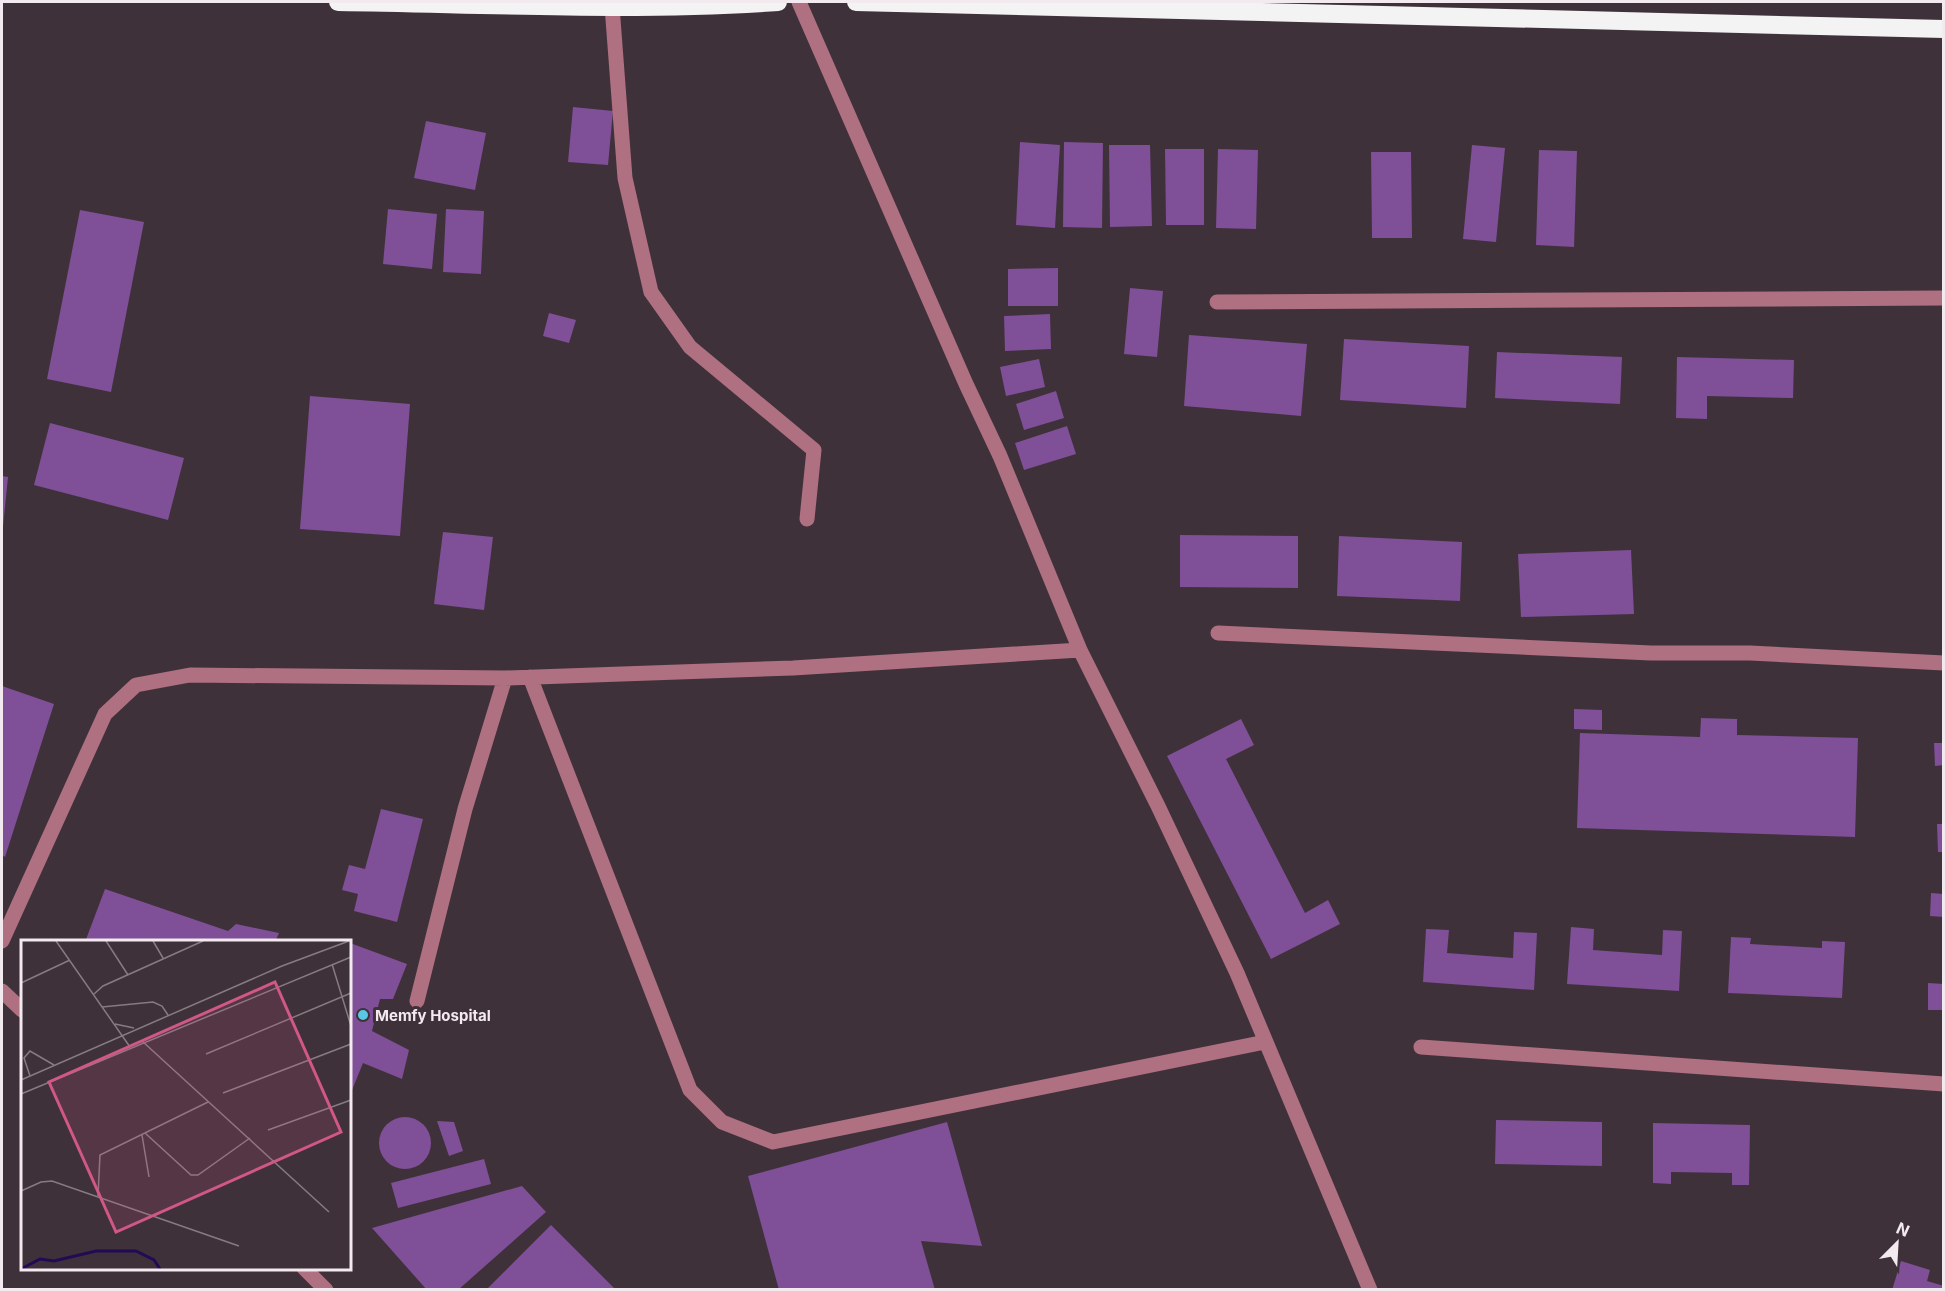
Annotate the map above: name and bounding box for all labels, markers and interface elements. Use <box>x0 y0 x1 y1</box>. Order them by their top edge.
inset map <box>21 940 351 1270</box>
place label: Memfy Hospital <box>375 1006 491 1025</box>
marker: Memfy Hospital <box>356 1008 370 1022</box>
north arrow <box>1867 1213 1927 1273</box>
text: N <box>1893 1218 1913 1241</box>

